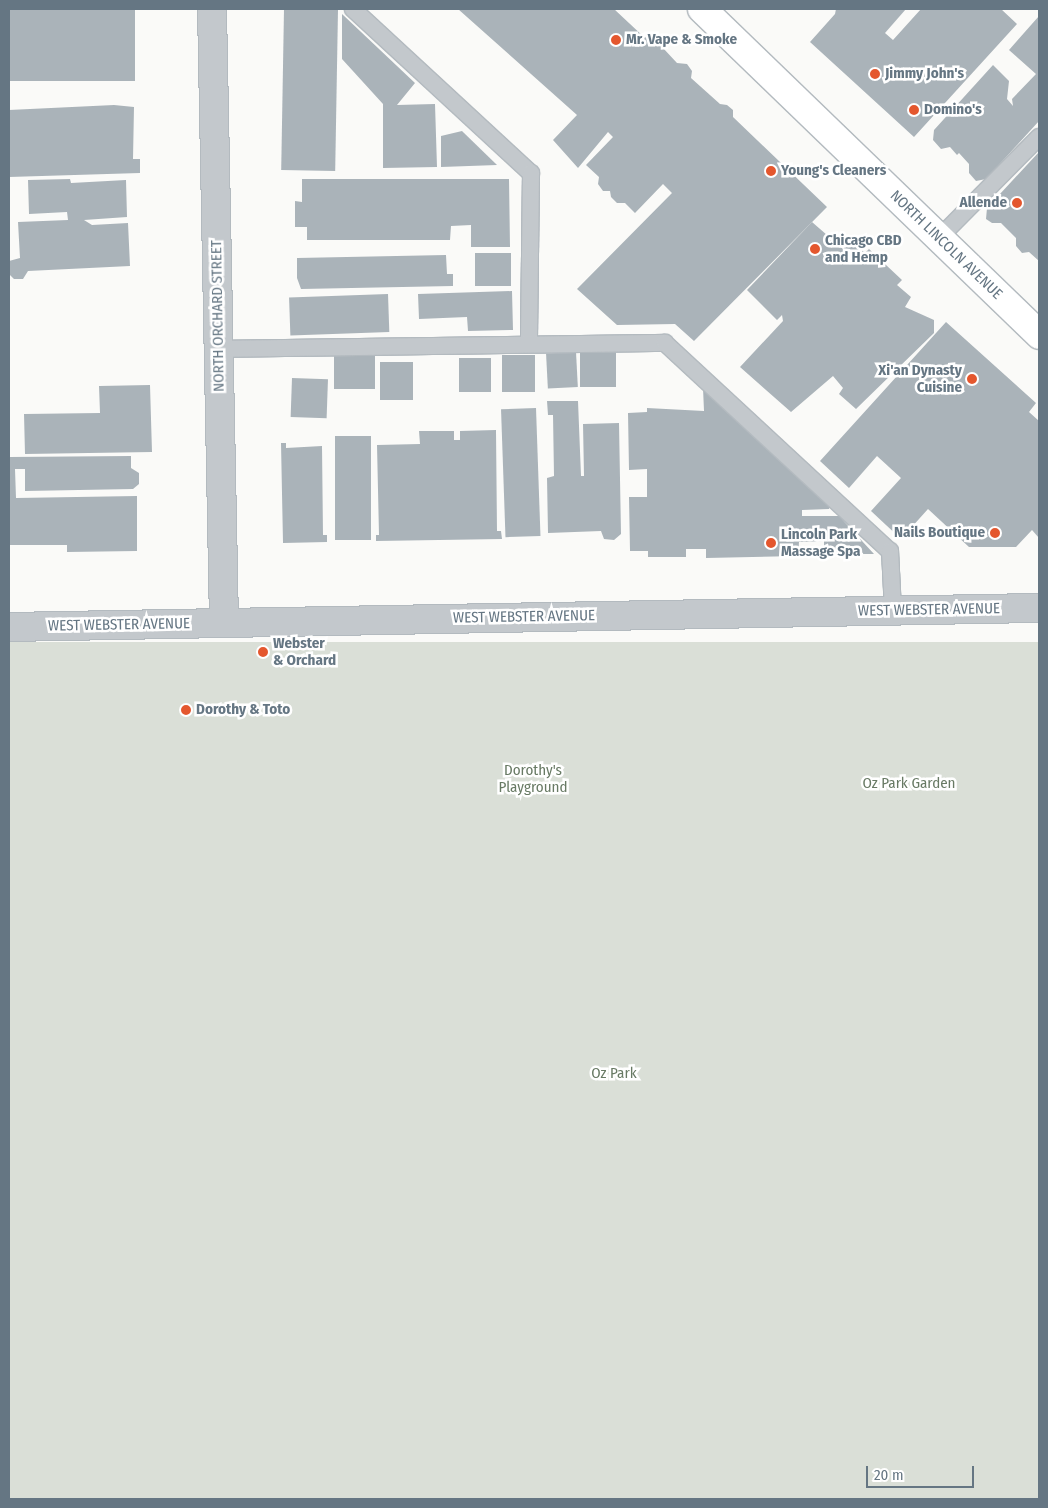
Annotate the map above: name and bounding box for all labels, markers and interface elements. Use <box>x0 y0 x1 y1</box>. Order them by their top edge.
place label: Mr. Vape & Smoke <box>626 31 737 49</box>
marker: Mr. Vape & Smoke <box>610 34 622 46</box>
place label: Jimmy John's <box>885 65 964 83</box>
marker: Jimmy John's <box>869 68 881 80</box>
place label: Domino's <box>924 101 982 119</box>
marker: Domino's <box>908 104 920 116</box>
place label: Young's Cleaners <box>781 162 886 180</box>
marker: Young's Cleaners <box>765 165 777 177</box>
street label: NORTH LINCOLN AVENUE <box>886 187 1006 303</box>
place label: Allende <box>959 194 1007 212</box>
marker: Allende <box>1011 197 1023 209</box>
place label: Chicago CBD and Hemp <box>825 231 902 266</box>
street label: NORTH ORCHARD STREET <box>208 240 228 392</box>
marker: Chicago CBD and Hemp <box>809 243 821 255</box>
place label: Xi'an Dynasty Cuisine <box>878 361 962 396</box>
marker: Xi'an Dynasty Cuisine <box>966 373 978 385</box>
place label: Nails Boutique <box>894 524 985 542</box>
place label: Lincoln Park Massage Spa <box>781 525 861 560</box>
marker: Nails Boutique <box>989 527 1001 539</box>
marker: Lincoln Park Massage Spa <box>765 537 777 549</box>
street label: WEST WEBSTER AVENUE <box>858 600 1000 620</box>
street label: WEST WEBSTER AVENUE <box>453 607 595 627</box>
street label: WEST WEBSTER AVENUE <box>48 615 190 635</box>
place label: Webster & Orchard <box>273 634 336 669</box>
marker: Webster & Orchard <box>257 646 269 658</box>
place label: Dorothy & Toto <box>196 701 290 719</box>
marker: Dorothy & Toto <box>180 704 192 716</box>
park label: Dorothy's Playground <box>499 761 567 796</box>
park label: Oz Park Garden <box>863 775 955 793</box>
park label: Oz Park <box>591 1065 637 1083</box>
scale bar <box>868 1456 976 1488</box>
text: 20 m <box>874 1466 904 1484</box>

